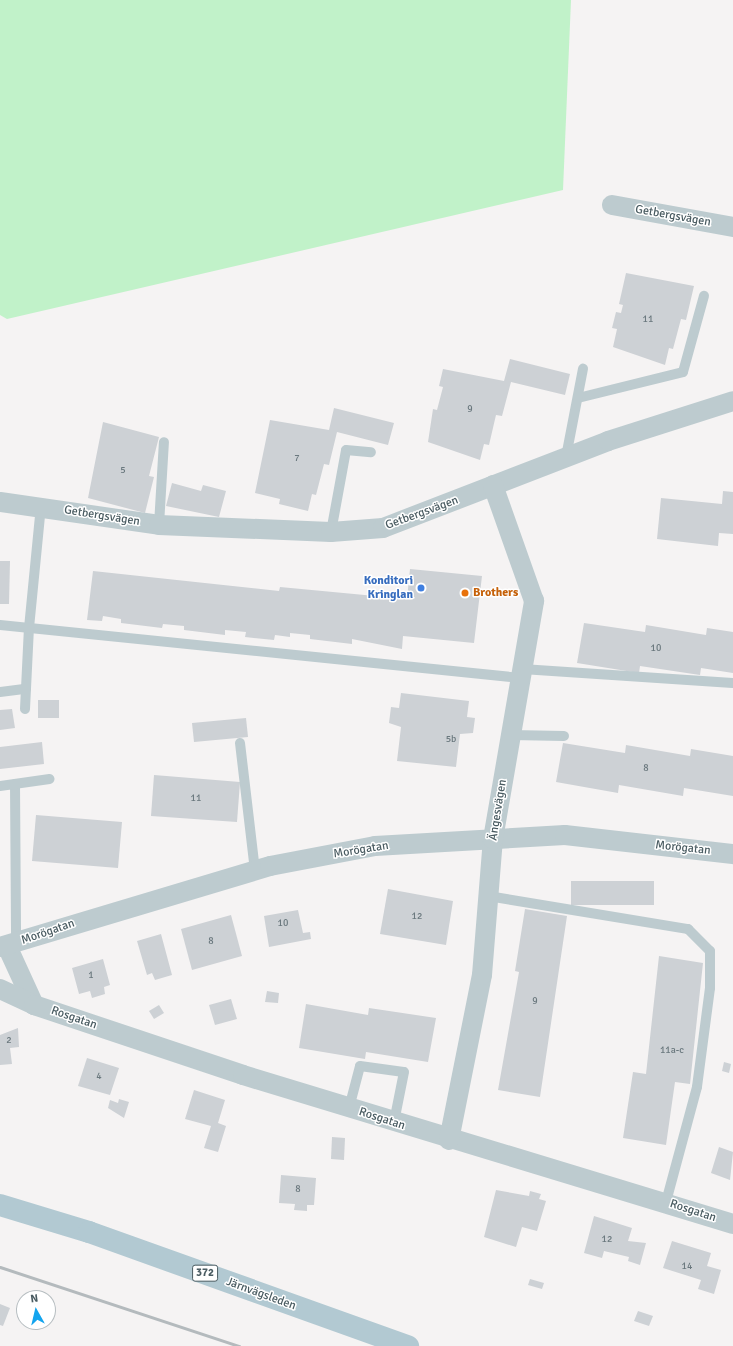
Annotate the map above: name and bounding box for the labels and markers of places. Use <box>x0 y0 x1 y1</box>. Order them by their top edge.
place label: Konditori Kringlan <box>364 574 413 602</box>
marker: Konditori Kringlan <box>416 583 426 593</box>
place label: Brothers <box>473 586 518 600</box>
marker: Brothers <box>460 588 470 598</box>

